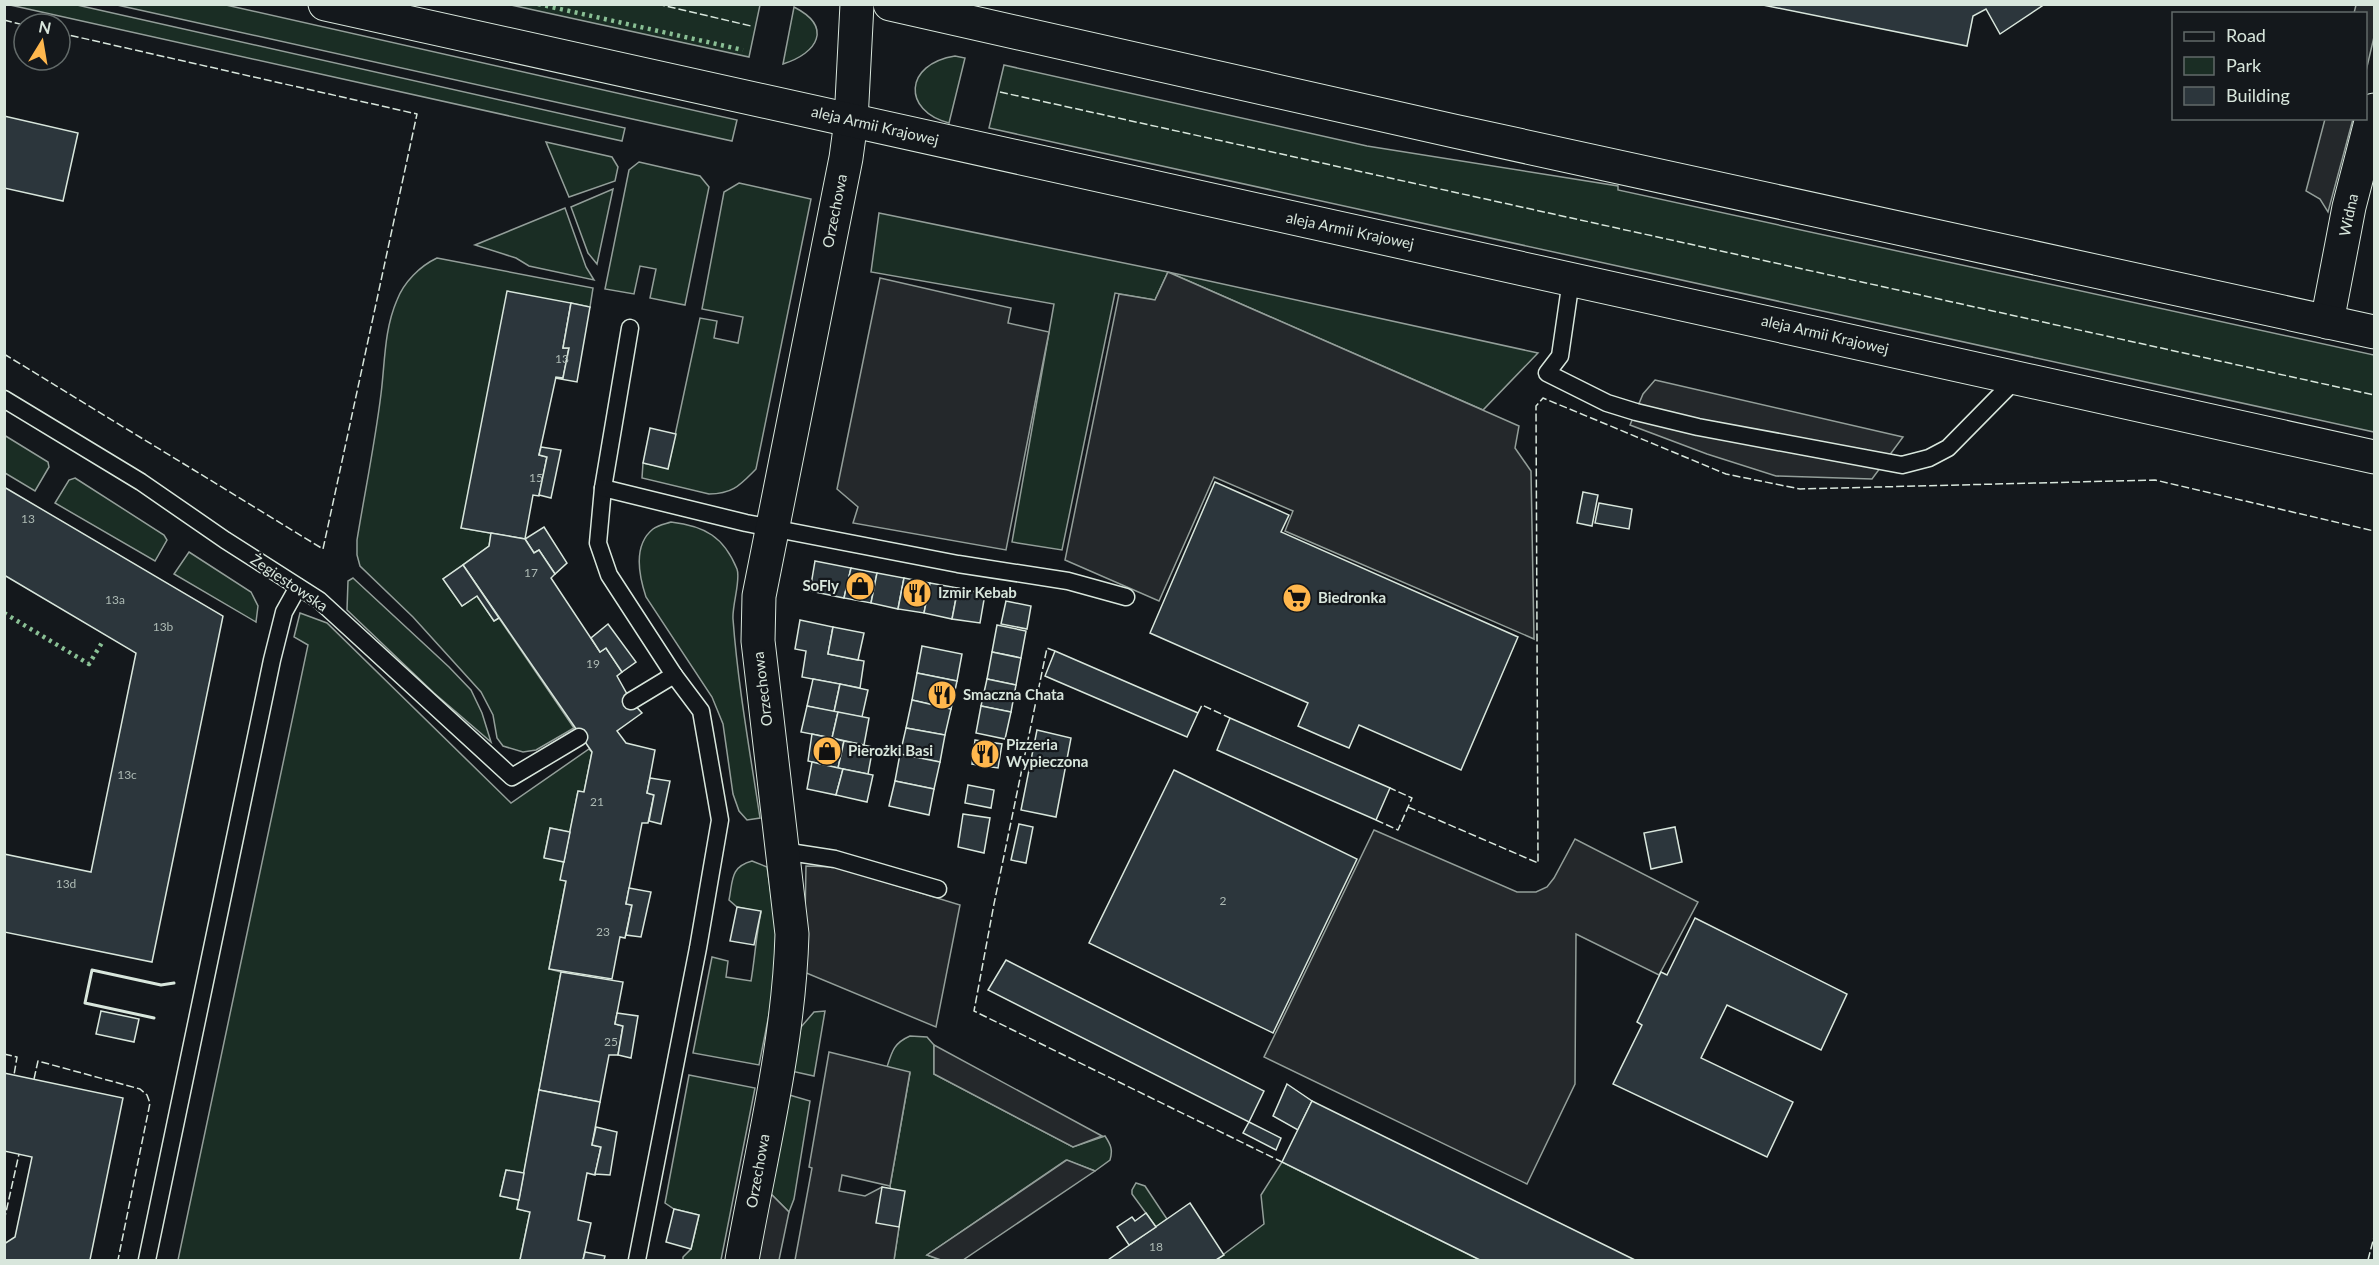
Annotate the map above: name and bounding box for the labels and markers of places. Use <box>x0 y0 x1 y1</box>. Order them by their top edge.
shop icon: SoFly <box>844 570 876 602</box>
place label: SoFly <box>802 576 839 594</box>
restaurant icon: Izmir Kebab <box>901 577 933 609</box>
supermarket icon: Biedronka <box>1281 582 1313 614</box>
place label: Izmir Kebab <box>938 583 1017 601</box>
place label: Biedronka <box>1318 588 1386 606</box>
restaurant icon: Smaczna Chata <box>926 679 958 711</box>
place label: Smaczna Chata <box>963 685 1064 703</box>
shop icon: Pierożki Basi <box>811 735 843 767</box>
place label: Pizzeria Wypieczona <box>1006 735 1088 770</box>
restaurant icon: Pizzeria Wypieczona <box>969 738 1001 770</box>
place label: Pierożki Basi <box>848 741 933 759</box>

